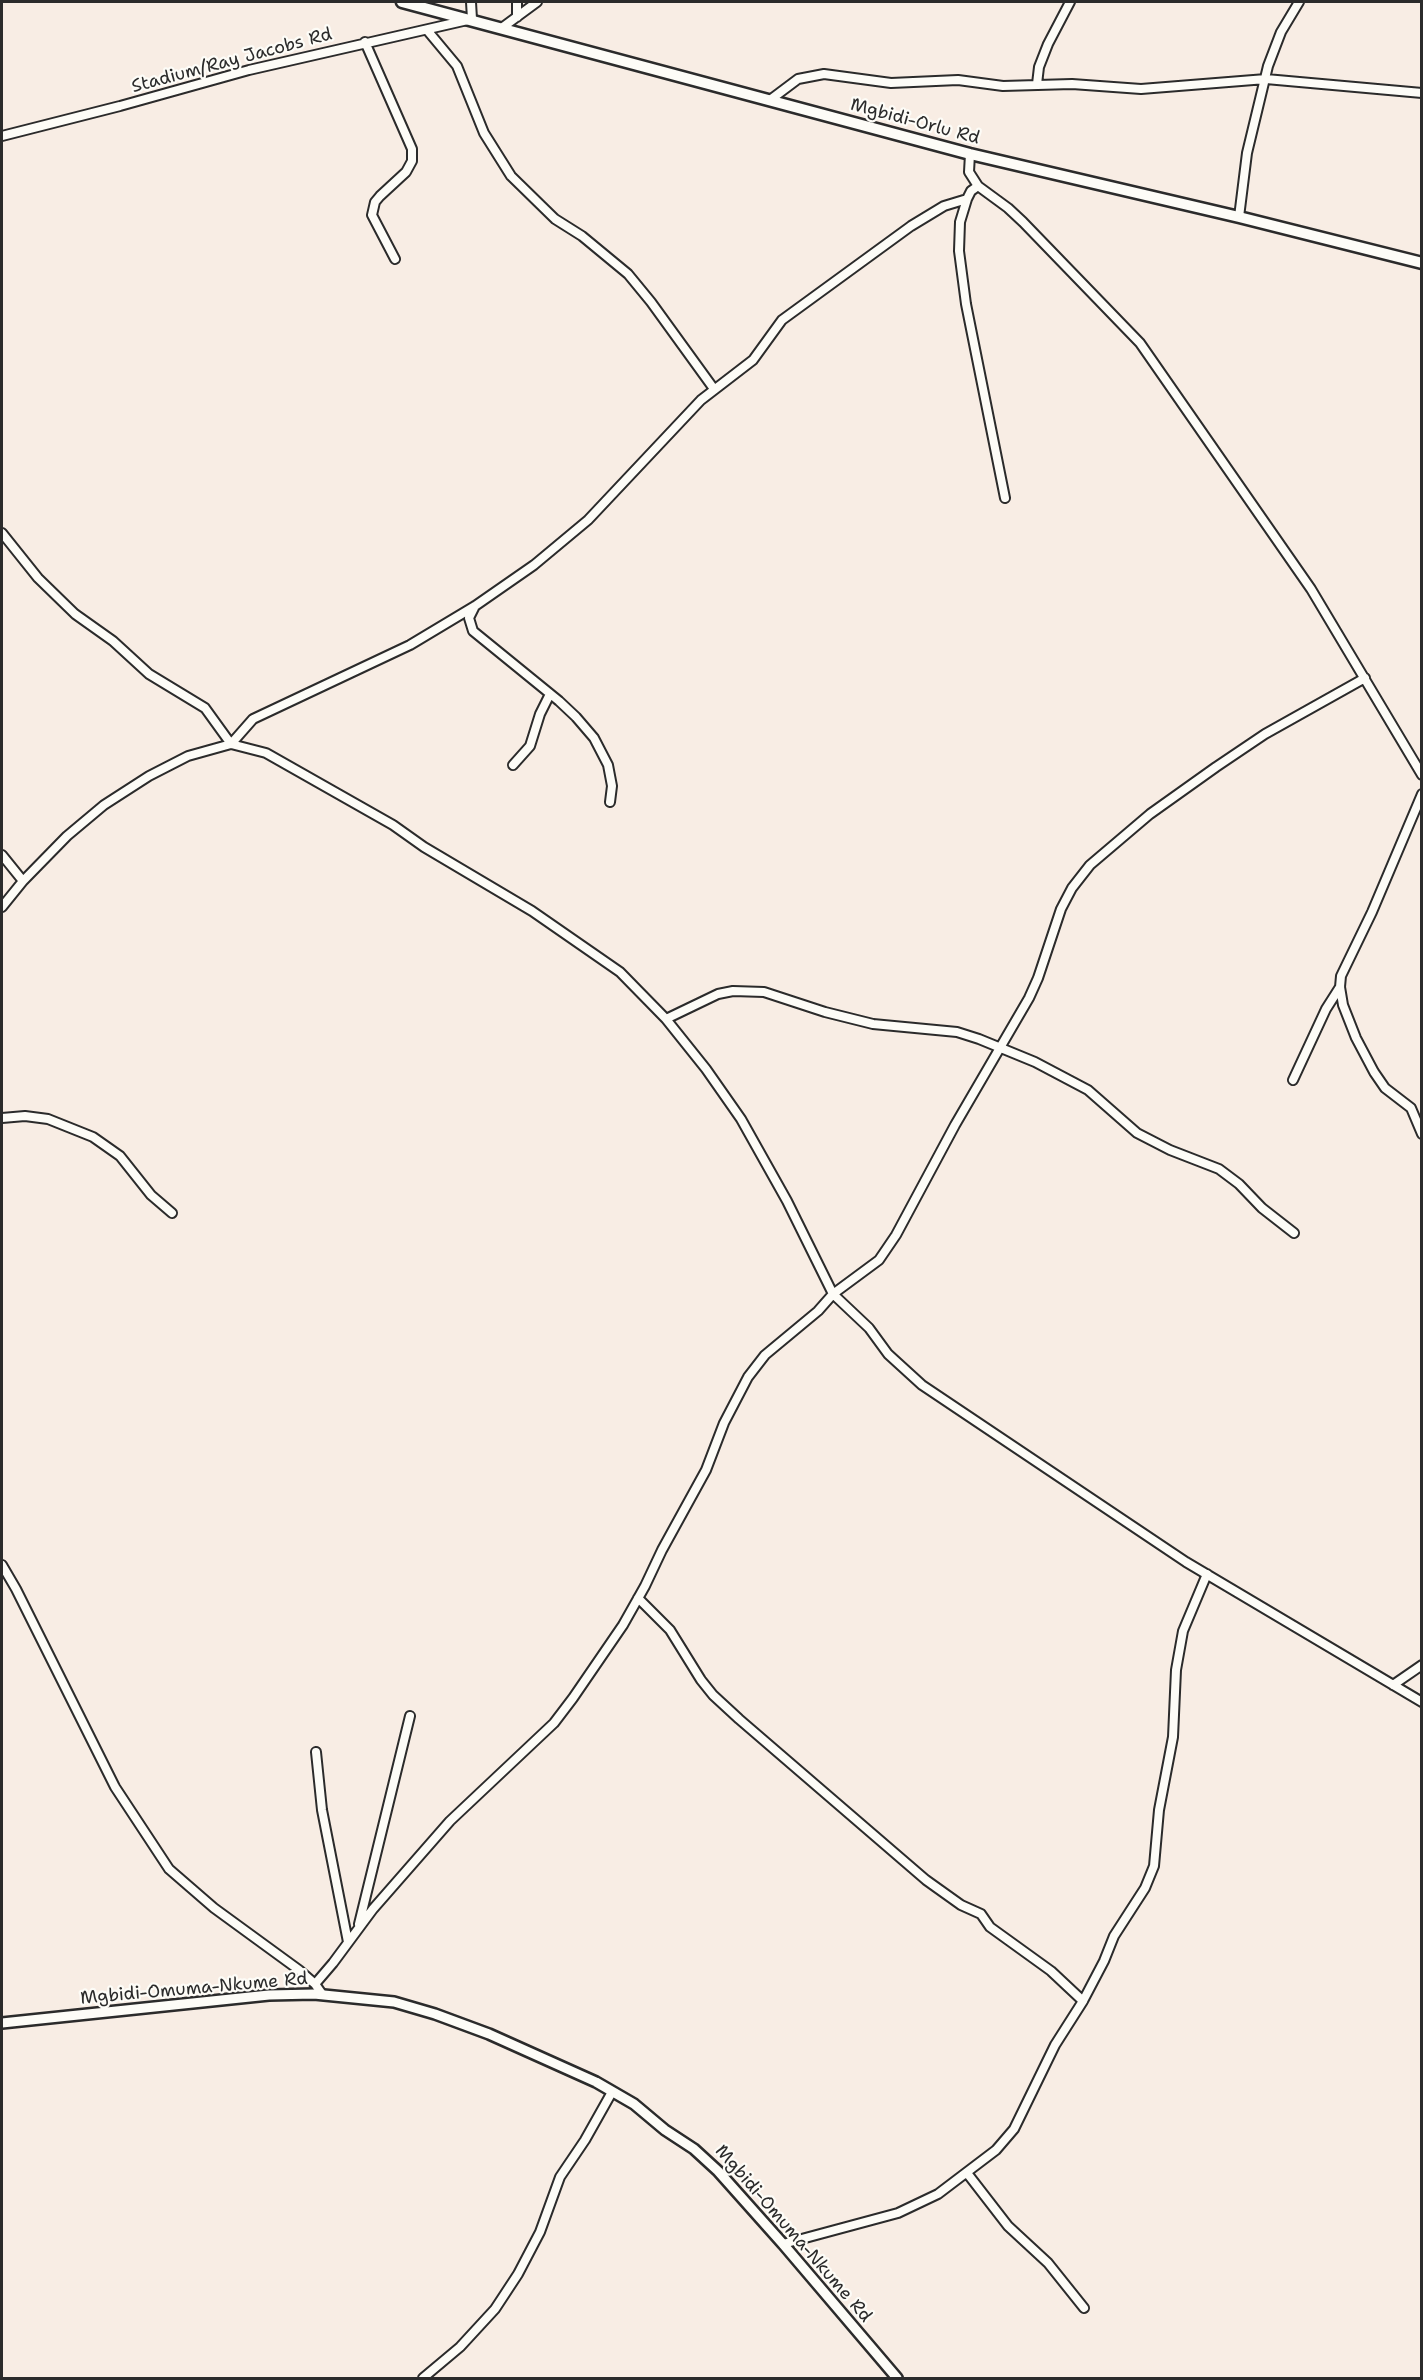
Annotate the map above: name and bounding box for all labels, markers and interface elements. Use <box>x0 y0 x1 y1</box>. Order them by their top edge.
street label: Stadium/Ray Jacobs Rd <box>129 24 335 98</box>
street label: Mgbidi-Orlu Rd <box>848 94 982 150</box>
street label: Mgbidi-Omuma-Nkume Rd <box>79 1968 309 2010</box>
street label: Mgbidi-Omuma-Nkume Rd <box>710 2141 876 2327</box>

